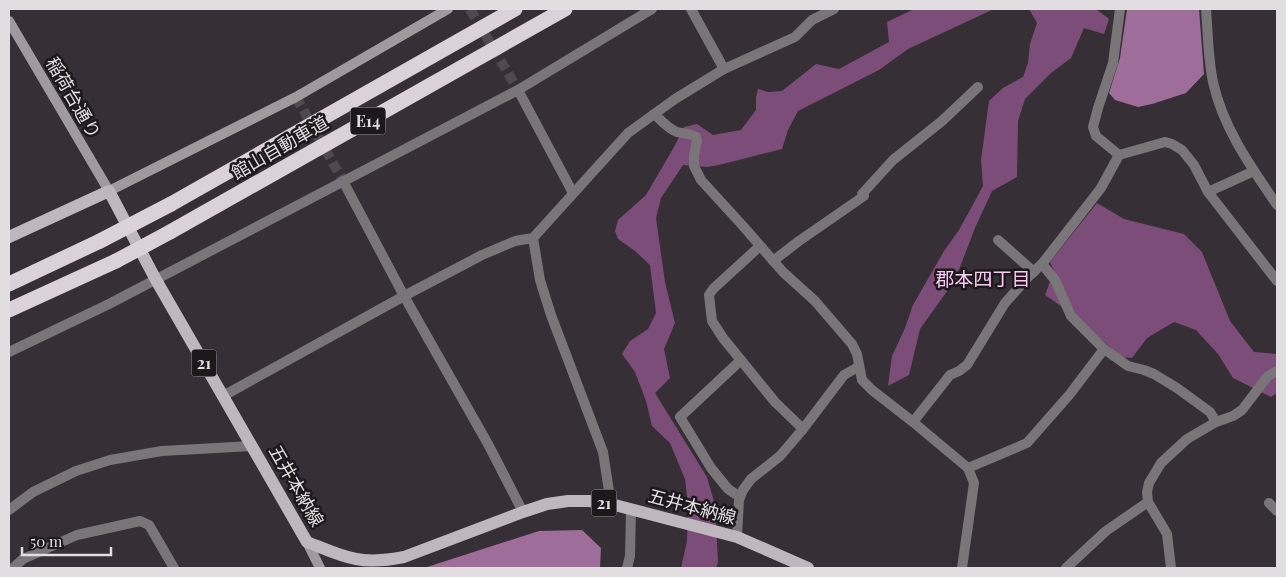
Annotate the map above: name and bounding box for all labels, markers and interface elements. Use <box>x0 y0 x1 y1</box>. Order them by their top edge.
street label: 稲荷台通り <box>41 53 107 142</box>
road number: E14 <box>350 108 386 134</box>
street label: 館山自動車道 <box>227 110 332 185</box>
district label: 郡本四丁目 <box>935 265 1031 291</box>
road number: 21 <box>192 349 216 376</box>
street label: 五井本納線 <box>264 441 330 530</box>
street label: 五井本納線 <box>646 483 739 529</box>
road number: 21 <box>592 489 616 516</box>
scale bar <box>22 524 111 556</box>
text: 50 m <box>30 531 63 551</box>

